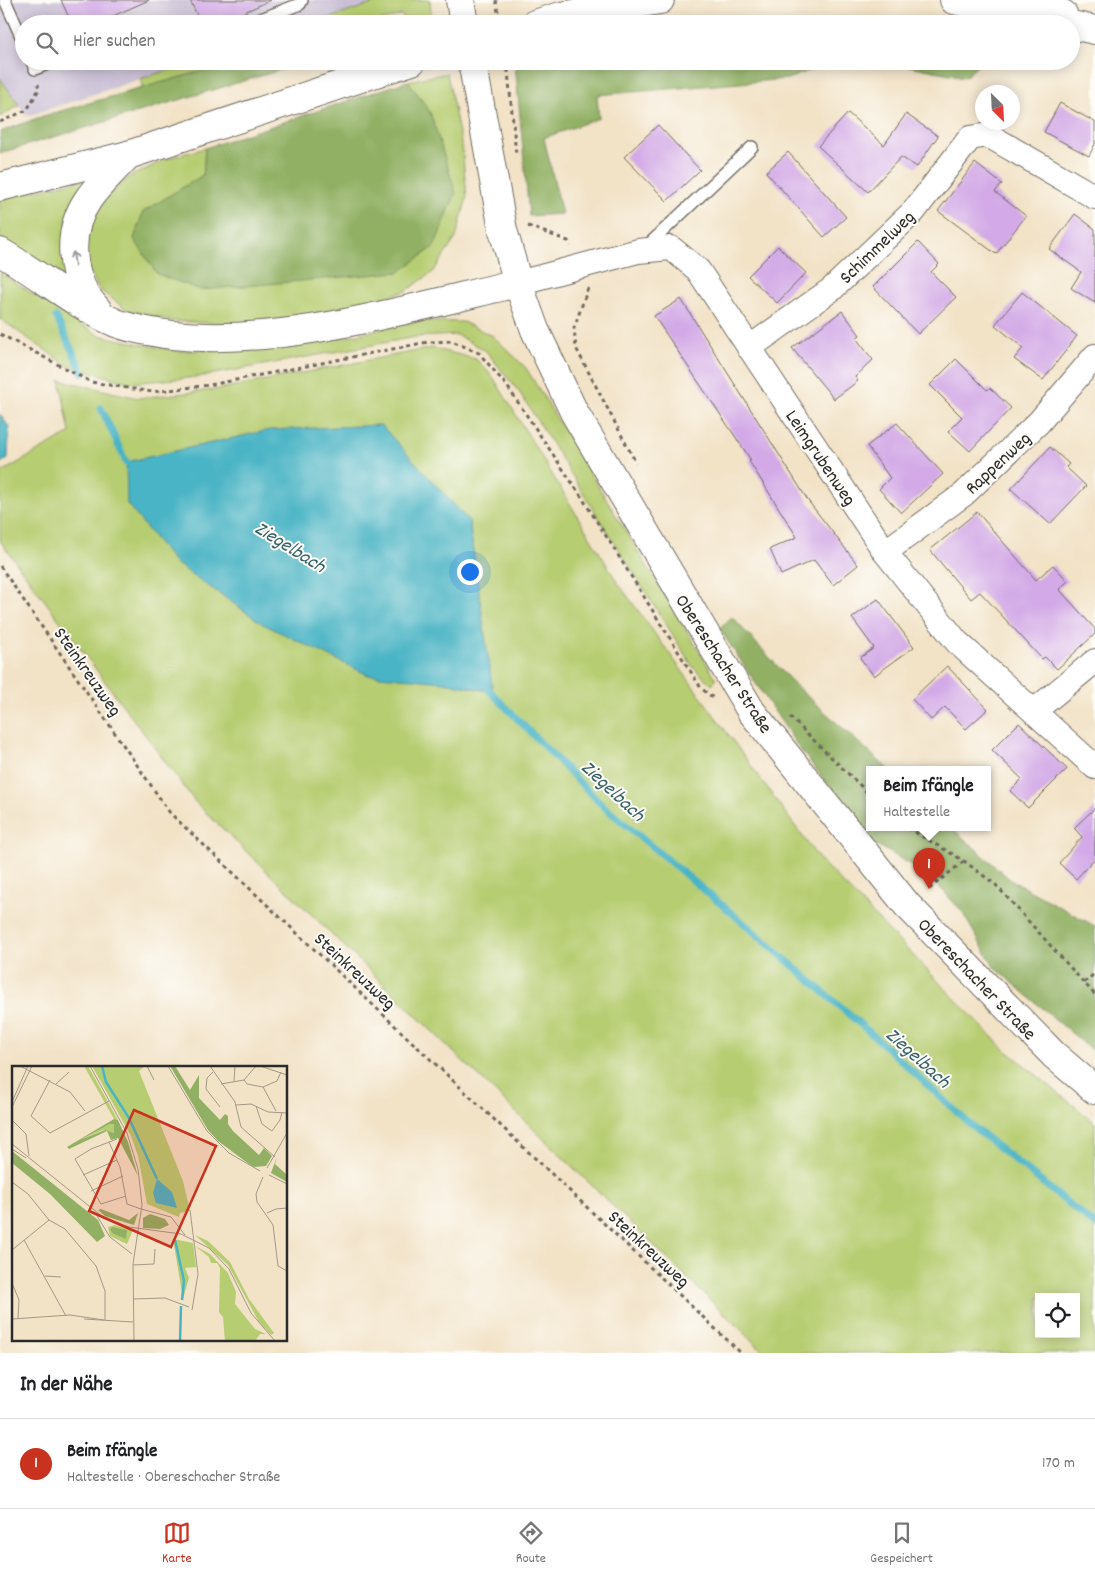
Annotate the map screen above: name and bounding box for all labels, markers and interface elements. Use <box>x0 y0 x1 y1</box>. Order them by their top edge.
search box <box>15 15 1080 70</box>
icon: search <box>33 29 61 57</box>
text: Hier suchen <box>73 29 156 56</box>
north arrow <box>975 85 1020 130</box>
street label: Schimmelweg <box>834 205 922 292</box>
one-way arrow <box>69 251 79 267</box>
street label: Leimgrubenweg <box>777 406 861 512</box>
street label: Rappenweg <box>960 427 1038 502</box>
water label: Ziegelbach <box>249 516 331 582</box>
your location <box>457 559 483 585</box>
street label: Obereschacher Straße <box>667 590 777 740</box>
street label: Steinkreuzweg <box>45 623 127 723</box>
water label: Ziegelbach <box>574 755 651 830</box>
popup <box>866 766 991 831</box>
text: Beim Ifängle <box>883 774 974 801</box>
text: Haltestelle <box>883 801 950 824</box>
pin: 1 <box>913 848 945 889</box>
street label: Obereschacher Straße <box>910 913 1041 1048</box>
street label: Steinkreuzweg <box>307 927 401 1018</box>
water label: Ziegelbach <box>878 1022 956 1097</box>
inset map <box>12 1066 288 1340</box>
street label: Steinkreuzweg <box>601 1205 695 1296</box>
map controls <box>1035 1293 1080 1338</box>
button: locate <box>1035 1293 1080 1338</box>
text: In der Nähe <box>20 1371 112 1401</box>
text: Beim Ifängle <box>67 1439 157 1466</box>
text: 1 <box>34 1452 38 1475</box>
text: 170 m <box>1042 1452 1075 1475</box>
text: Haltestelle · Obereschacher Straße <box>67 1466 280 1489</box>
tab: Karte <box>162 1519 192 1569</box>
tab: Route <box>516 1519 546 1569</box>
tab: Gespeichert <box>870 1519 933 1569</box>

